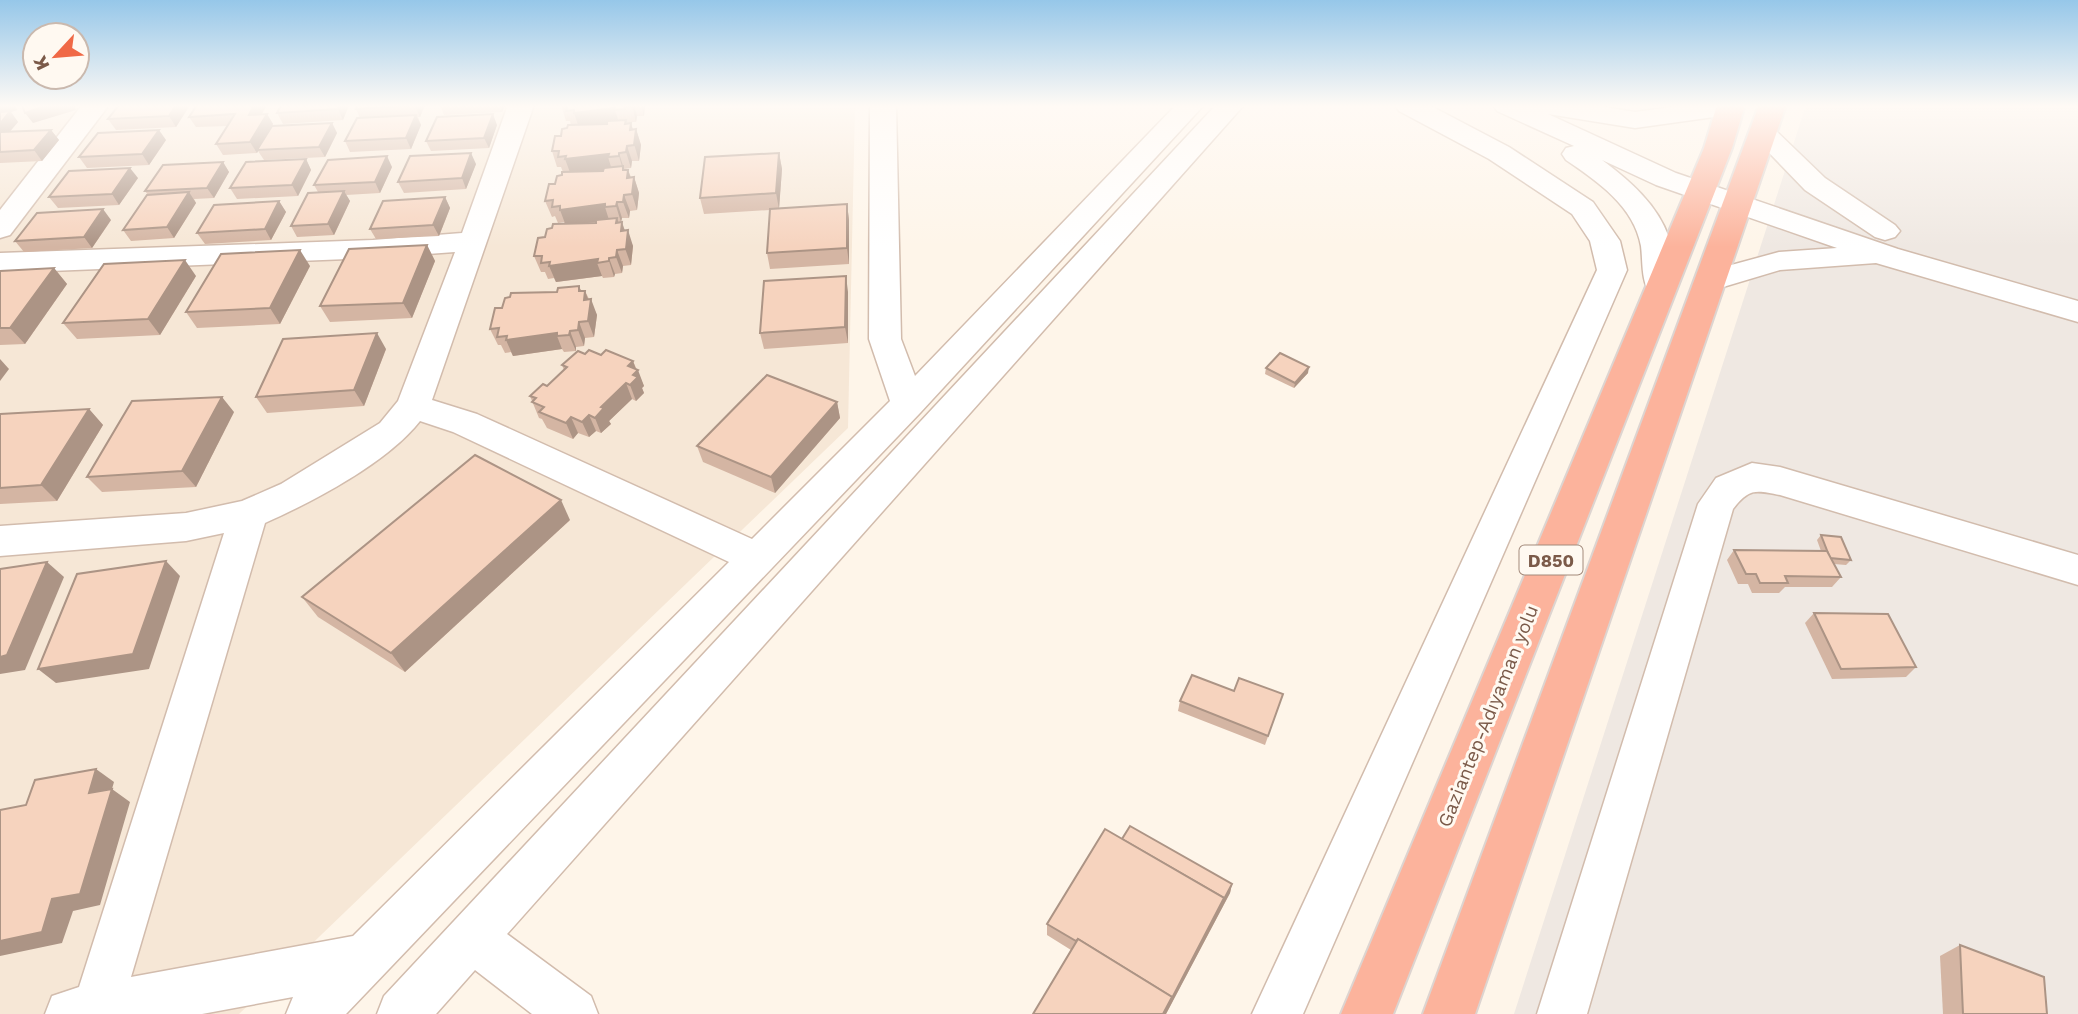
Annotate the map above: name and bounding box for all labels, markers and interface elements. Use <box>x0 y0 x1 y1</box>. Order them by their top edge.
north arrow <box>21 21 91 91</box>
text: K <box>28 52 54 74</box>
road number: D850 <box>1520 546 1582 574</box>
street label: Gaziantep-Adıyaman yolu <box>1433 602 1543 830</box>

